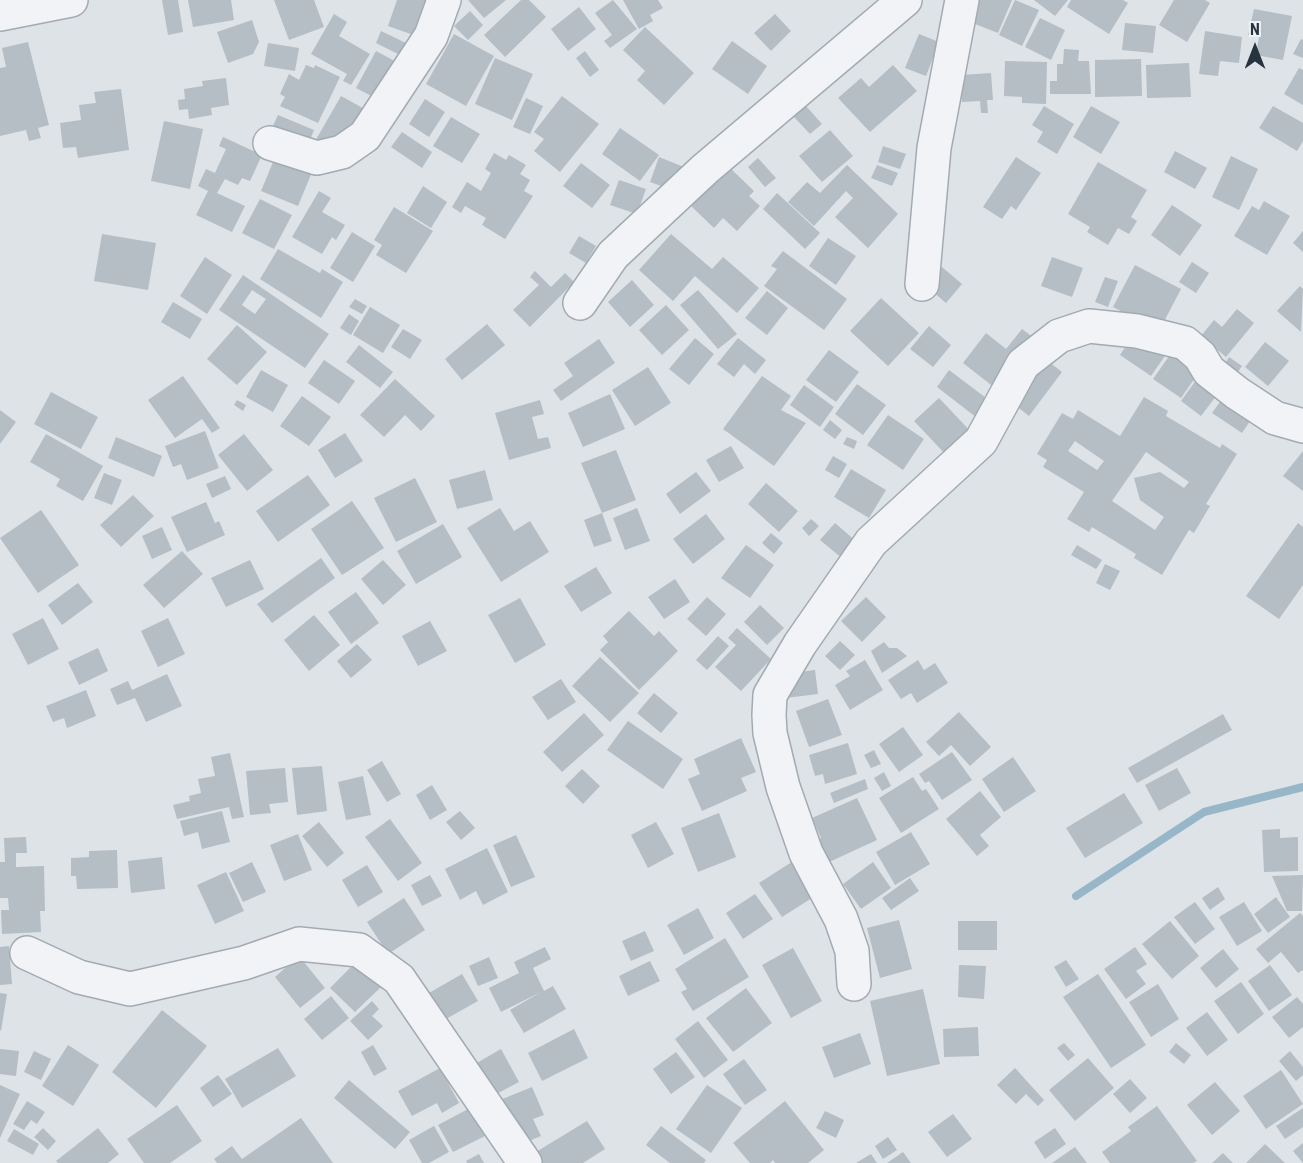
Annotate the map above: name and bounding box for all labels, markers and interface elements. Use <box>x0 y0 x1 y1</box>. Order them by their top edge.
north arrow <box>1225 18 1285 78</box>
text: N <box>1250 20 1260 39</box>

